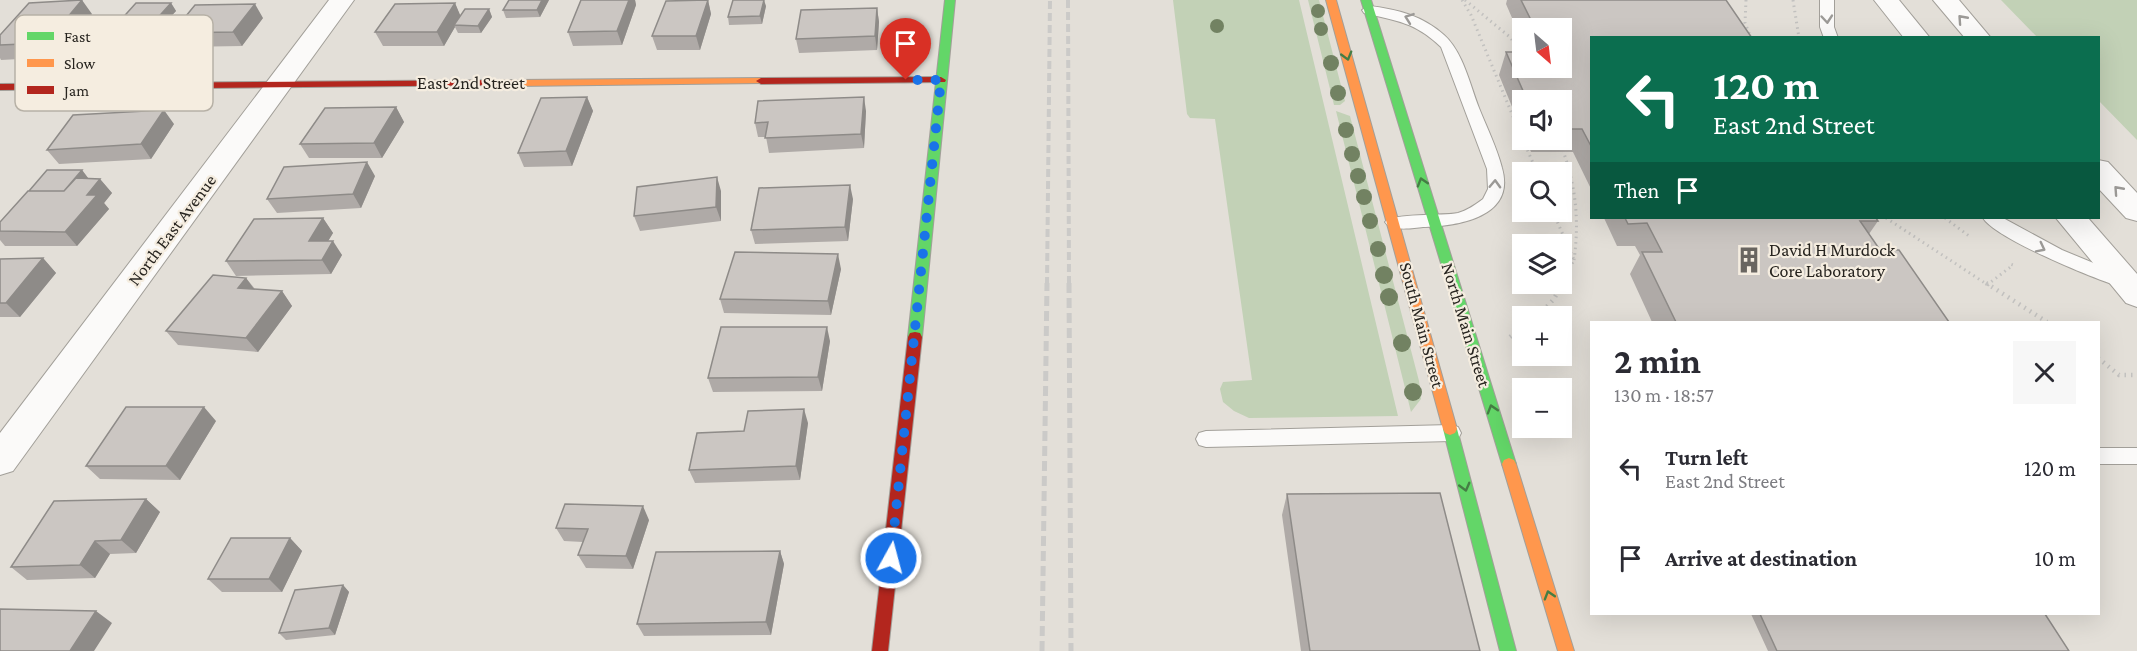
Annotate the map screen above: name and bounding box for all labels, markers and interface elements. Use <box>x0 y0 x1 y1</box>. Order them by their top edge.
one-way arrow <box>1405 12 1415 25</box>
one-way arrow <box>1820 14 1833 23</box>
legend <box>15 15 213 111</box>
one-way arrow <box>1958 15 1969 26</box>
pin <box>880 18 931 80</box>
north arrow <box>1512 18 1572 78</box>
map controls <box>1512 18 1572 438</box>
icon: arrive <box>889 27 922 60</box>
text: Fast <box>64 28 91 45</box>
one-way arrow <box>1340 50 1352 61</box>
text: Slow <box>64 55 96 72</box>
icon: left <box>1614 60 1692 138</box>
text: 120 m <box>1713 61 1819 108</box>
street label: East 2nd Street <box>417 73 526 93</box>
text: Jam <box>62 82 89 100</box>
button: sound <box>1512 90 1572 150</box>
text: East 2nd Street <box>1713 110 1875 140</box>
button: search <box>1512 162 1572 222</box>
street label: North East Avenue <box>124 171 220 289</box>
icon: arrive <box>1671 174 1704 207</box>
one-way arrow <box>1417 177 1429 188</box>
text: Then <box>1614 178 1659 203</box>
one-way arrow <box>1488 179 1501 188</box>
one-way arrow <box>2114 186 2125 197</box>
button: layers <box>1512 234 1572 294</box>
place label: David H Murdock Core Laboratory <box>1769 240 1896 281</box>
one-way arrow <box>2035 241 2046 253</box>
building icon: David H Murdock Core Laboratory <box>1734 245 1764 275</box>
street label: South Main Street <box>1396 260 1449 391</box>
street label: North Main Street <box>1438 260 1495 391</box>
button: + <box>1512 306 1572 366</box>
text: 2 min <box>1614 341 1701 381</box>
button: close <box>2013 341 2076 404</box>
button: − <box>1512 378 1572 438</box>
text: 130 m · 18:57 <box>1614 384 1714 406</box>
one-way arrow <box>1487 404 1499 415</box>
text: Turn left <box>1665 445 1748 470</box>
icon: left <box>1614 452 1647 485</box>
text: 120 m <box>2024 456 2076 481</box>
text: East 2nd Street <box>1665 470 1785 492</box>
one-way arrow <box>1458 482 1470 492</box>
position arrow <box>859 526 923 590</box>
icon: arrive <box>1614 542 1647 575</box>
text: Arrive at destination <box>1665 546 1857 571</box>
text: 10 m <box>2034 546 2076 571</box>
one-way arrow <box>1544 590 1556 601</box>

